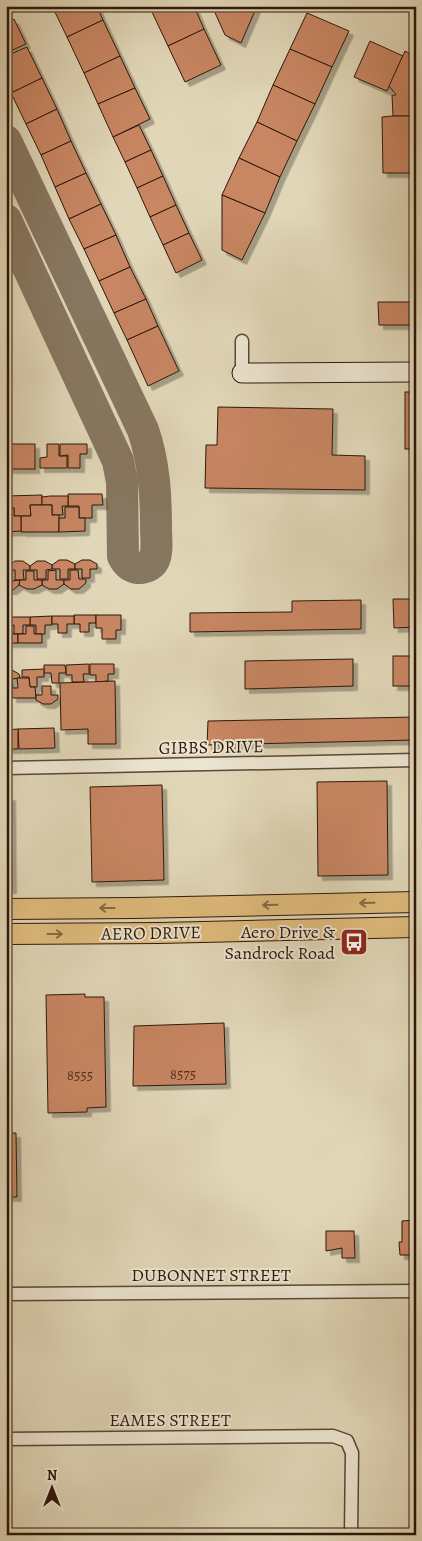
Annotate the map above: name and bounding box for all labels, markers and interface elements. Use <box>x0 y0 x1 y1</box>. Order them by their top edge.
street label: GIBBS DRIVE <box>158 734 264 760</box>
one-way arrow <box>359 898 376 908</box>
one-way arrow <box>262 900 278 910</box>
one-way arrow <box>99 903 116 913</box>
street label: AERO DRIVE <box>100 920 201 946</box>
place label: Aero Drive & Sandrock Road <box>225 920 335 965</box>
bus stop icon: Aero Drive & Sandrock Road <box>339 927 369 957</box>
one-way arrow <box>46 929 63 939</box>
house number: 8575 <box>170 1064 196 1084</box>
house number: 8555 <box>67 1065 93 1085</box>
street label: DUBONNET STREET <box>131 1263 291 1287</box>
street label: EAMES STREET <box>109 1408 231 1432</box>
north arrow <box>28 1464 78 1514</box>
text: N <box>47 1466 57 1485</box>

